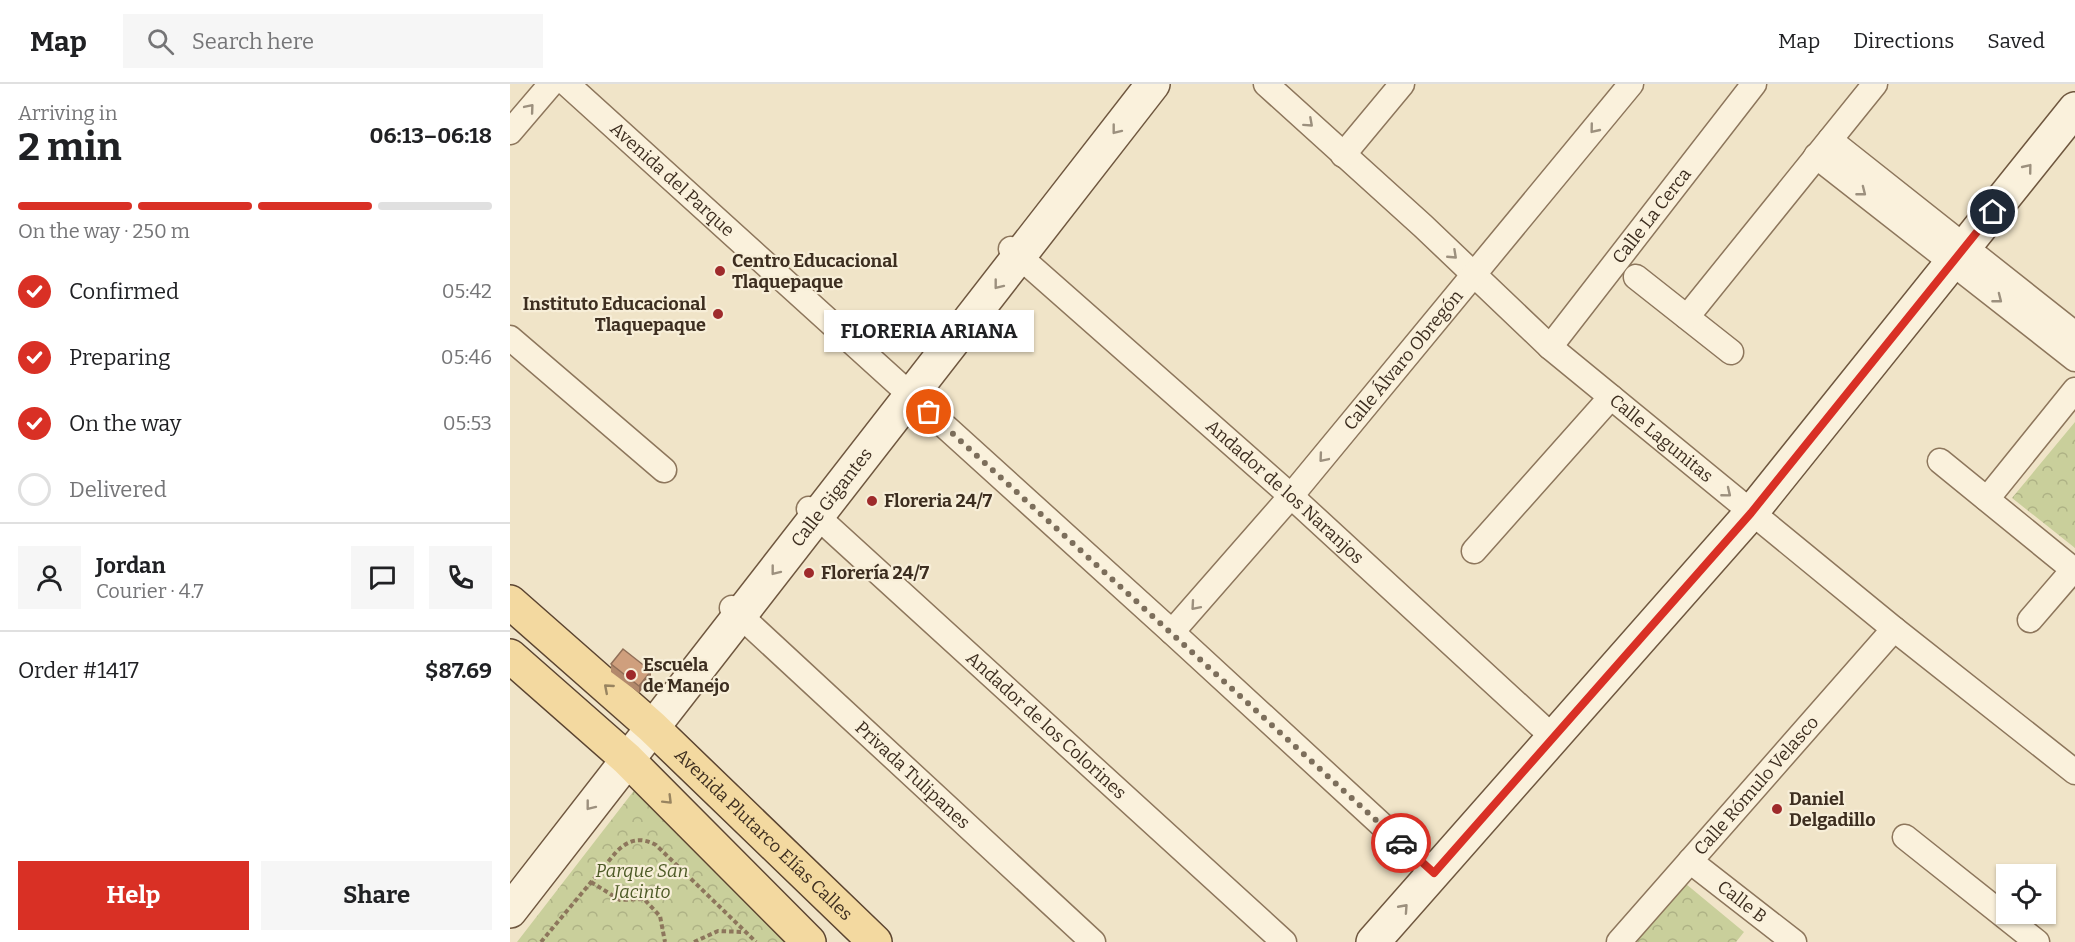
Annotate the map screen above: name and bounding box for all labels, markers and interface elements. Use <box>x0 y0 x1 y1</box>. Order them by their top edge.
search box <box>123 14 543 68</box>
text: Map <box>30 25 87 58</box>
icon: search <box>144 25 177 58</box>
text: Search here <box>192 28 314 55</box>
text: Map <box>1778 28 1820 54</box>
text: Directions <box>1853 28 1954 54</box>
text: Saved <box>1987 28 2045 54</box>
text: Arriving in <box>18 101 117 125</box>
one-way arrow <box>523 104 534 115</box>
one-way arrow <box>1302 116 1313 127</box>
street label: Avenida del Parque <box>606 117 739 241</box>
text: 06:13–06:18 <box>370 122 492 149</box>
one-way arrow <box>1590 122 1601 133</box>
one-way arrow <box>1113 123 1124 134</box>
text: 2 min <box>18 124 122 170</box>
street label: Calle La Cerca <box>1608 163 1696 268</box>
one-way arrow <box>2021 164 2032 175</box>
one-way arrow <box>1856 185 1867 196</box>
pin <box>1967 186 2018 237</box>
icon: home <box>1976 195 2009 228</box>
text: On the way · 250 m <box>18 219 190 243</box>
one-way arrow <box>1446 247 1457 258</box>
place label: Centro Educacional Tlaquepaque <box>732 250 898 293</box>
marker: Centro Educacional Tlaquepaque <box>713 264 727 278</box>
icon: check <box>18 275 51 308</box>
text: Confirmed <box>69 278 179 305</box>
one-way arrow <box>995 278 1006 289</box>
text: 05:42 <box>442 279 492 303</box>
street label: Calle Álvaro Obregón <box>1339 285 1468 435</box>
one-way arrow <box>1991 291 2002 302</box>
place label: Instituto Educacional Tlaquepaque <box>523 293 706 336</box>
marker: Instituto Educacional Tlaquepaque <box>711 307 725 321</box>
callout: FLORERIA ARIANA <box>824 310 1034 352</box>
text: FLORERIA ARIANA <box>841 319 1017 343</box>
icon: check <box>18 341 51 374</box>
text: Preparing <box>69 344 171 371</box>
text: 05:46 <box>441 345 492 369</box>
pin <box>903 386 954 437</box>
street label: Calle Lagunitas <box>1605 389 1718 487</box>
icon: bag <box>912 395 945 428</box>
icon: check <box>18 407 51 440</box>
text: On the way <box>69 410 181 437</box>
text: 05:53 <box>443 411 492 435</box>
street label: Andador de los Naranjos <box>1201 415 1368 569</box>
street label: Calle Gigantes <box>786 443 877 551</box>
one-way arrow <box>1319 451 1330 462</box>
text: Delivered <box>69 476 167 503</box>
one-way arrow <box>1720 485 1731 496</box>
place label: Floreria 24/7 <box>884 490 993 512</box>
marker: Floreria 24/7 <box>865 494 879 508</box>
button: person <box>18 546 81 609</box>
button: chat <box>351 546 414 609</box>
button: phone <box>429 546 492 609</box>
text: Jordan <box>96 552 166 579</box>
place label: Florería 24/7 <box>821 562 930 584</box>
one-way arrow <box>771 565 782 576</box>
marker: Florería 24/7 <box>802 566 816 580</box>
text: Courier · 4.7 <box>96 579 204 603</box>
one-way arrow <box>1191 599 1202 610</box>
street label: Andador de los Colorines <box>962 647 1131 804</box>
place label: Escuela de Manejo <box>643 654 730 697</box>
text: Order #1417 <box>18 657 139 684</box>
text: $87.69 <box>425 657 492 684</box>
marker: Escuela de Manejo <box>624 668 638 682</box>
one-way arrow <box>604 684 615 695</box>
street label: Calle Rómulo Velasco <box>1689 712 1823 860</box>
street label: Privada Tulipanes <box>851 717 975 834</box>
street label: Avenida Plutarco Elías Calles <box>670 744 857 925</box>
place label: Daniel Delgadillo <box>1789 788 1876 831</box>
one-way arrow <box>661 792 672 803</box>
one-way arrow <box>587 800 598 811</box>
marker: Daniel Delgadillo <box>1770 802 1784 816</box>
courier <box>1371 813 1431 873</box>
icon: car <box>1385 827 1418 860</box>
park label: Parque San Jacinto <box>596 860 689 903</box>
button: Help <box>18 861 249 930</box>
button: Share <box>261 861 492 930</box>
map controls <box>1996 864 2056 924</box>
button: locate <box>1996 864 2056 924</box>
street label: Calle B <box>1713 875 1771 928</box>
one-way arrow <box>1397 904 1408 915</box>

